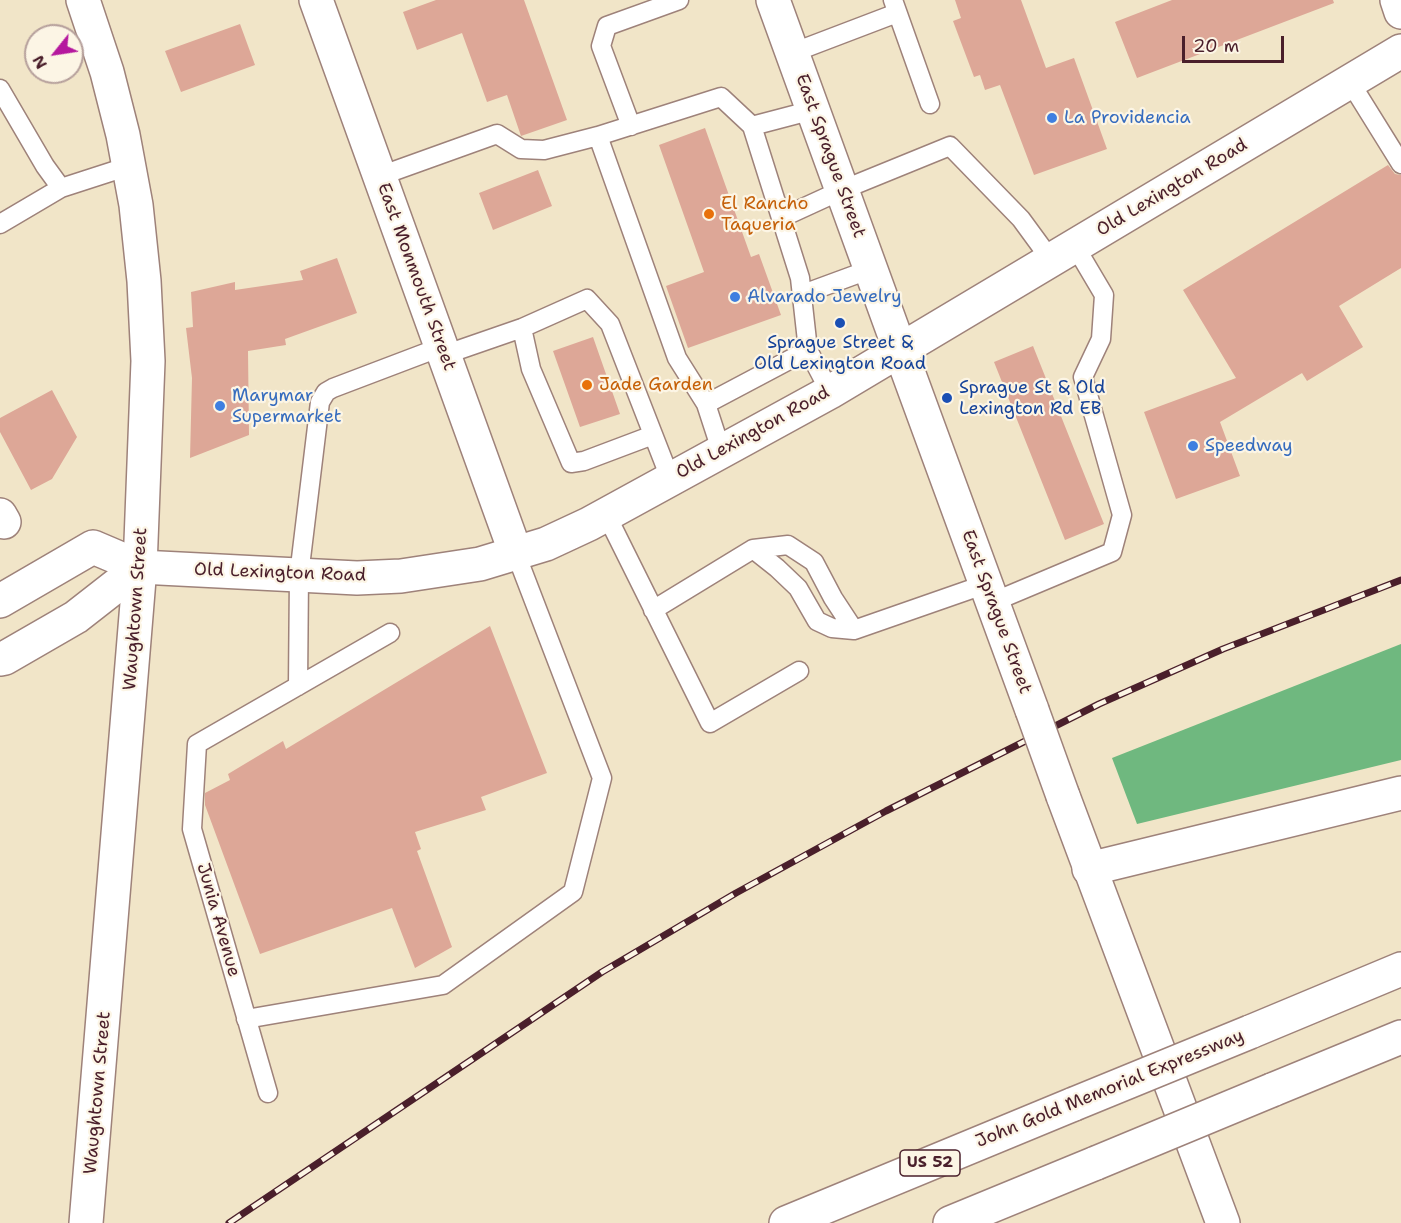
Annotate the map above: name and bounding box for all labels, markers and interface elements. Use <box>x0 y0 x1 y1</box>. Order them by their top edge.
north arrow <box>24 24 84 84</box>
scale bar <box>1185 24 1287 62</box>
text: 20 m <box>1193 34 1239 58</box>
text: N <box>27 52 52 73</box>
street label: East Sprague Street <box>790 71 870 241</box>
place label: La Providencia <box>1064 107 1191 129</box>
marker: La Providencia <box>1045 111 1059 125</box>
street label: Old Lexington Road <box>1093 134 1251 242</box>
street label: East Monmouth Street <box>372 180 460 374</box>
place label: El Rancho Taqueria <box>721 193 808 236</box>
marker: El Rancho Taqueria <box>702 207 716 221</box>
place label: Alvarado Jewelry <box>747 286 901 308</box>
marker: Alvarado Jewelry <box>728 290 742 304</box>
marker: Sprague Street & Old Lexington Road <box>833 316 847 330</box>
place label: Sprague Street & Old Lexington Road <box>754 332 926 374</box>
place label: Jade Garden <box>599 374 713 396</box>
place label: Sprague St & Old Lexington Rd EB <box>959 377 1105 420</box>
marker: Jade Garden <box>580 378 594 392</box>
street label: Old Lexington Road <box>673 382 833 484</box>
place label: Marymar Supermarket <box>232 385 342 428</box>
marker: Sprague St & Old Lexington Rd EB <box>940 391 954 405</box>
marker: Marymar Supermarket <box>213 399 227 413</box>
place label: Speedway <box>1205 435 1293 457</box>
marker: Speedway <box>1186 439 1200 453</box>
street label: Waughtown Street <box>120 527 152 691</box>
street label: East Sprague Street <box>956 527 1036 697</box>
street label: Old Lexington Road <box>194 559 366 587</box>
street label: Junia Avenue <box>191 861 245 979</box>
street label: Waughtown Street <box>80 1011 116 1175</box>
street label: John Gold Memorial Expressway <box>973 1025 1247 1153</box>
road number: US 52 <box>900 1150 960 1176</box>

